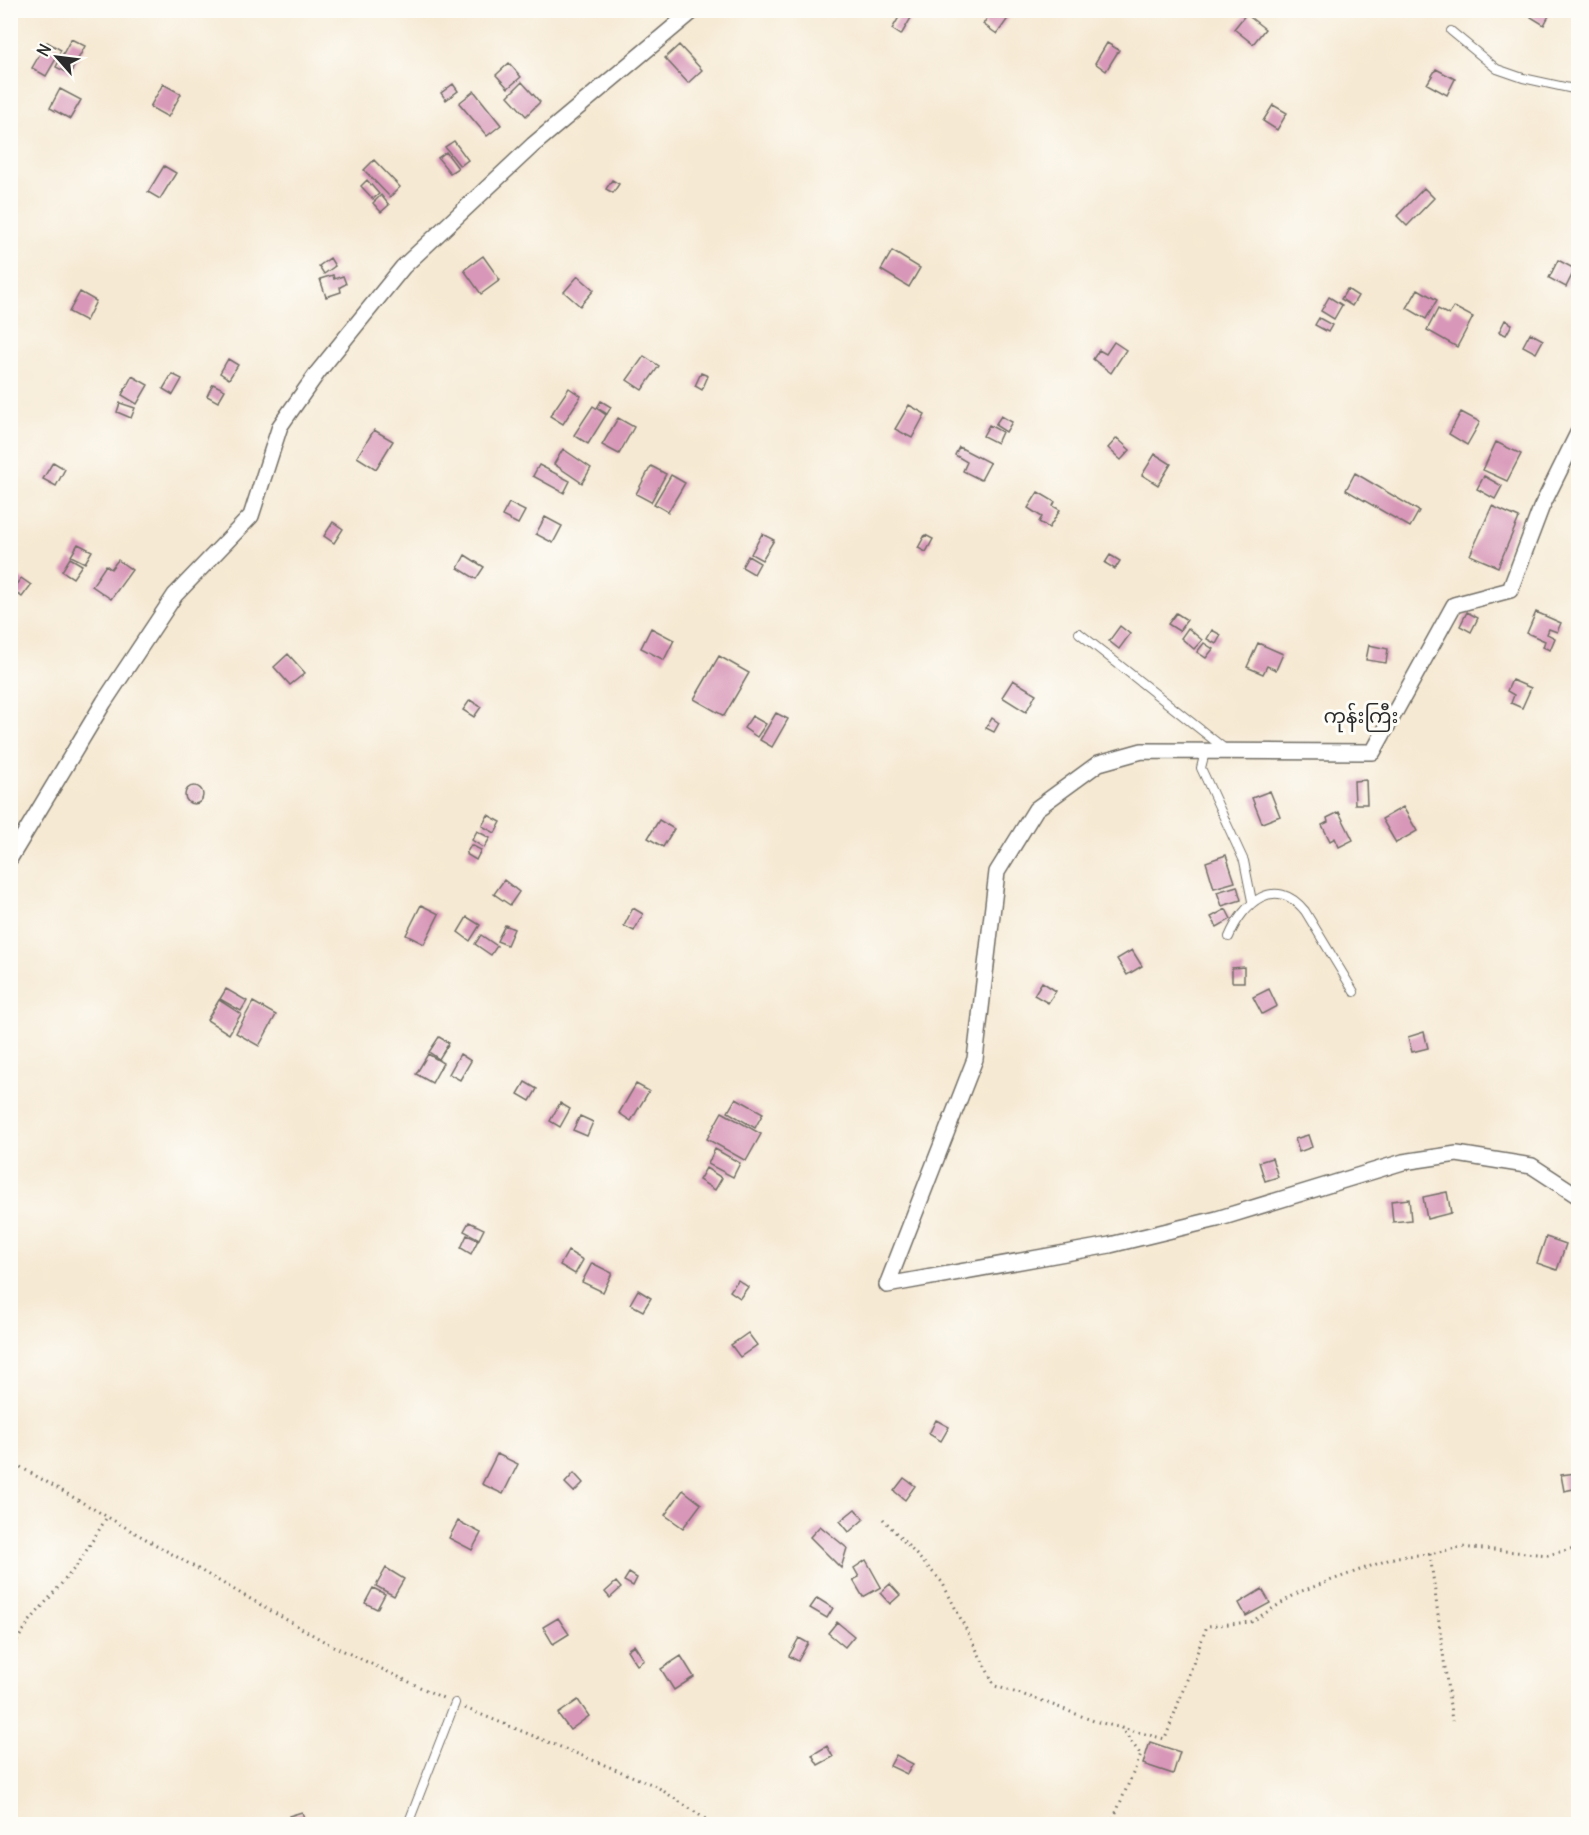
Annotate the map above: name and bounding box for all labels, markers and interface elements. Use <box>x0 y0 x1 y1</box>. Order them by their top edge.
north arrow <box>27 27 87 87</box>
text: N <box>32 40 55 60</box>
district label: ကုန်းကြီး <box>1324 702 1398 733</box>

